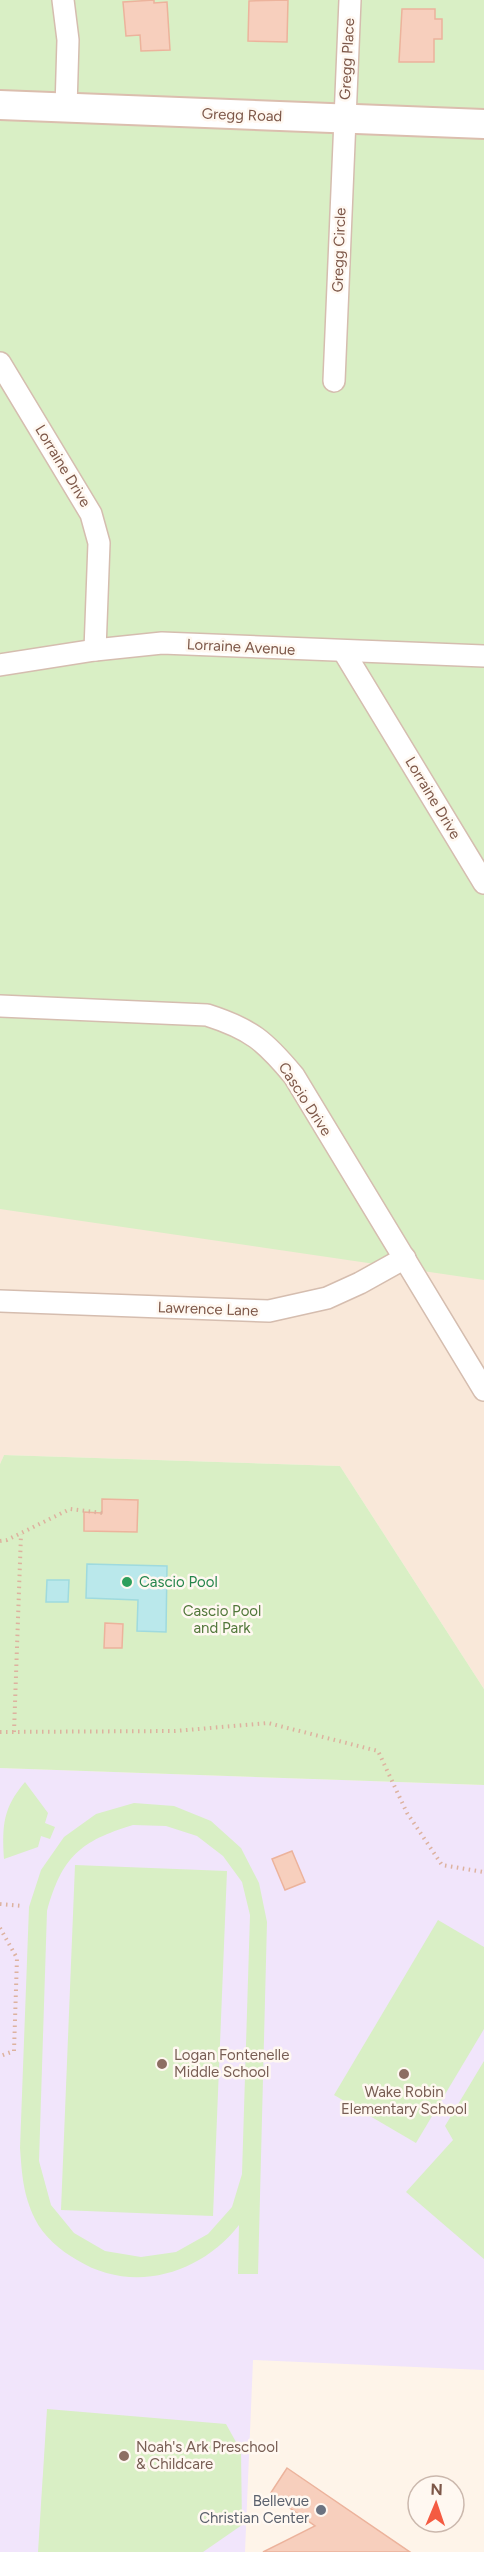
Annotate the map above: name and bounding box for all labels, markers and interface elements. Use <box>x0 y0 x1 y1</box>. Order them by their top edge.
street label: Gregg Place <box>336 18 358 100</box>
street label: Gregg Road <box>201 105 283 125</box>
street label: Gregg Circle <box>329 207 349 293</box>
street label: Lorraine Drive <box>31 422 95 510</box>
street label: Lorraine Avenue <box>186 635 296 659</box>
street label: Lorraine Drive <box>401 754 465 842</box>
street label: Cascio Drive <box>275 1059 335 1139</box>
street label: Lawrence Lane <box>157 1298 259 1320</box>
place label: Cascio Pool <box>139 1573 218 1591</box>
marker: Cascio Pool <box>120 1575 134 1589</box>
park label: Cascio Pool and Park <box>183 1602 261 1637</box>
place label: Logan Fontenelle Middle School <box>174 2046 289 2081</box>
marker: Logan Fontenelle Middle School <box>155 2057 169 2071</box>
marker: Wake Robin Elementary School <box>397 2067 411 2081</box>
place label: Wake Robin Elementary School <box>341 2083 467 2118</box>
place label: Noah's Ark Preschool & Childcare <box>136 2438 278 2473</box>
marker: Noah's Ark Preschool & Childcare <box>117 2449 131 2463</box>
north arrow <box>406 2474 466 2534</box>
text: N <box>430 2480 443 2499</box>
place label: Bellevue Christian Center <box>199 2492 309 2527</box>
marker: Bellevue Christian Center <box>314 2503 328 2517</box>

